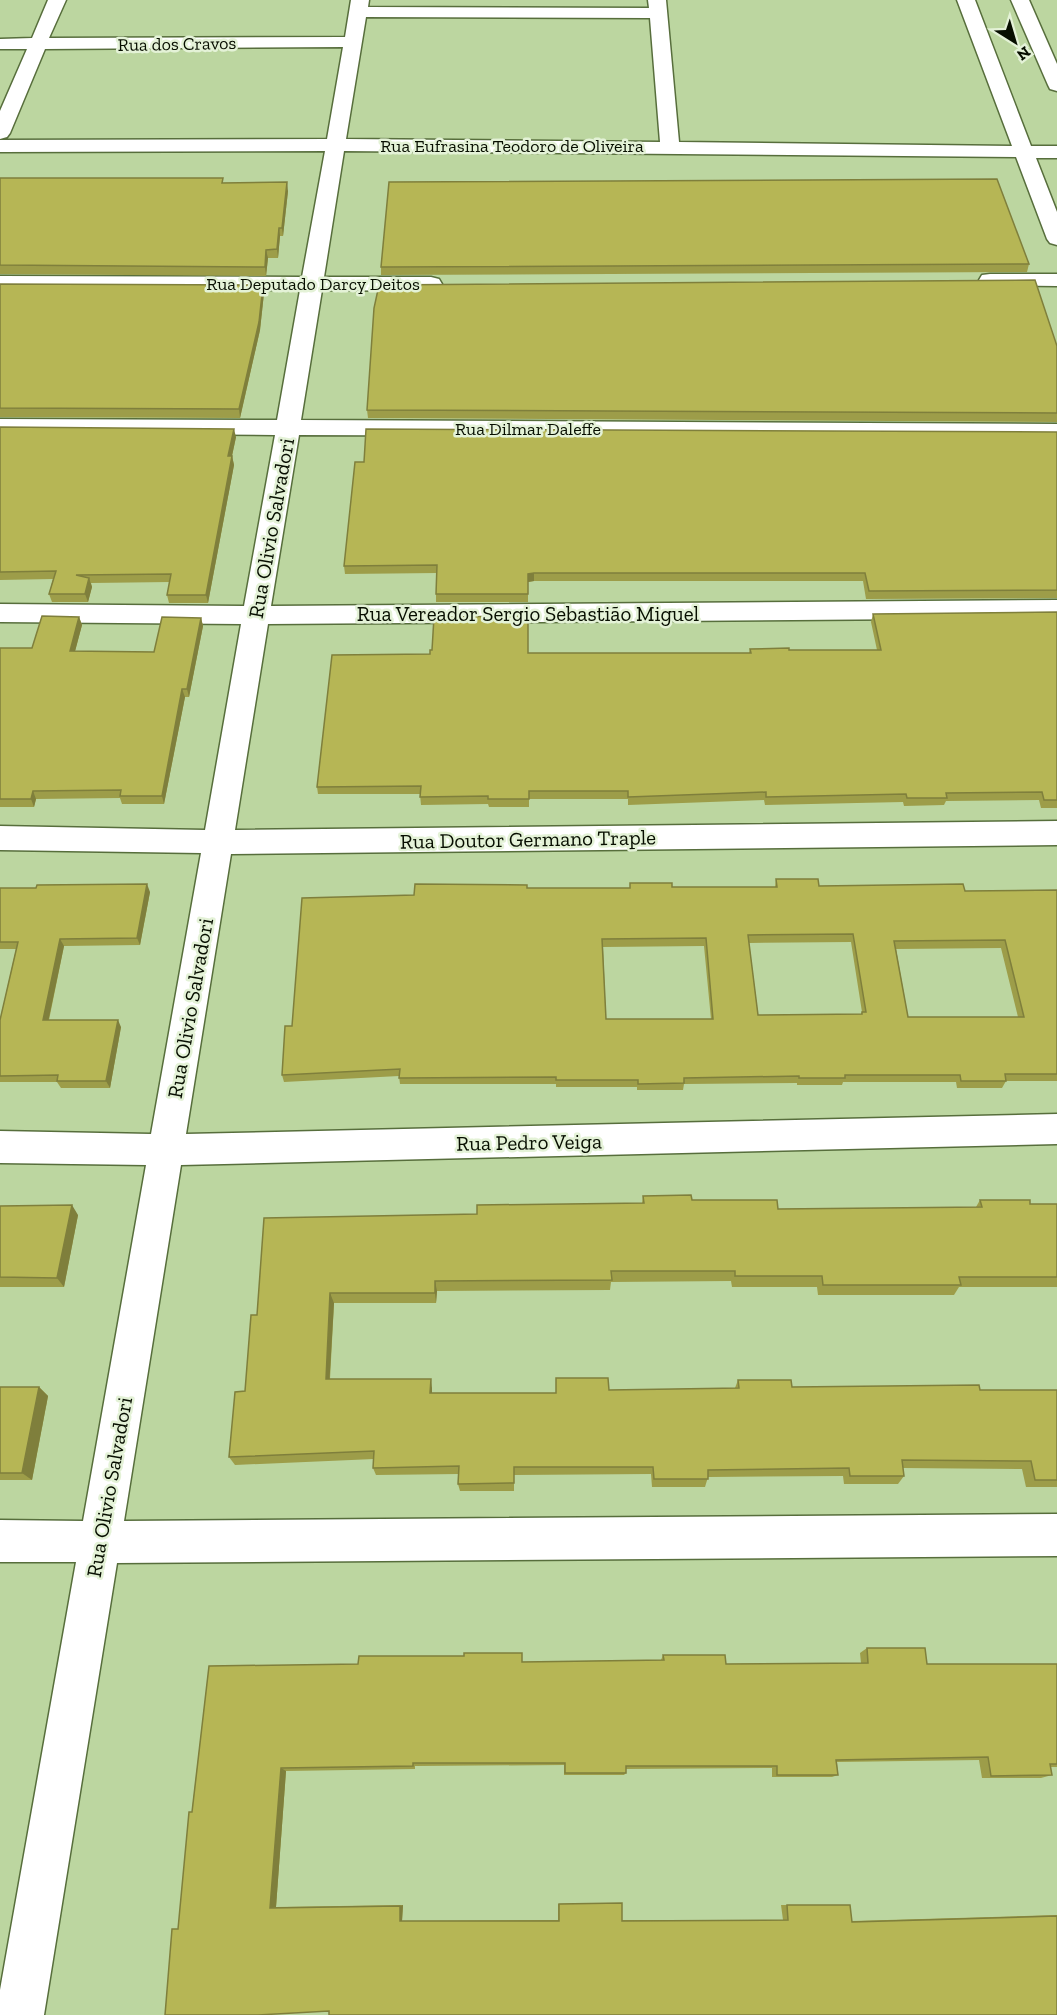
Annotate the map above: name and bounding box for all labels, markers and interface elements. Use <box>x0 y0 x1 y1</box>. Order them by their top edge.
north arrow <box>985 12 1045 72</box>
street label: Rua dos Cravos <box>118 32 237 56</box>
text: N <box>1013 42 1034 65</box>
street label: Rua Eufrasina Teodoro de Oliveira <box>380 135 644 157</box>
street label: Rua Deputado Darcy Deitos <box>206 273 420 295</box>
street label: Rua Dilmar Daleffe <box>455 418 601 440</box>
street label: Rua Olivio Salvadori <box>243 436 299 620</box>
street label: Rua Vereador Sergio Sebastião Miguel <box>357 601 700 626</box>
street label: Rua Doutor Germano Traple <box>400 824 656 854</box>
street label: Rua Olivio Salvadori <box>162 916 218 1100</box>
street label: Rua Pedro Veiga <box>456 1128 602 1156</box>
street label: Rua Olivio Salvadori <box>81 1395 137 1579</box>

